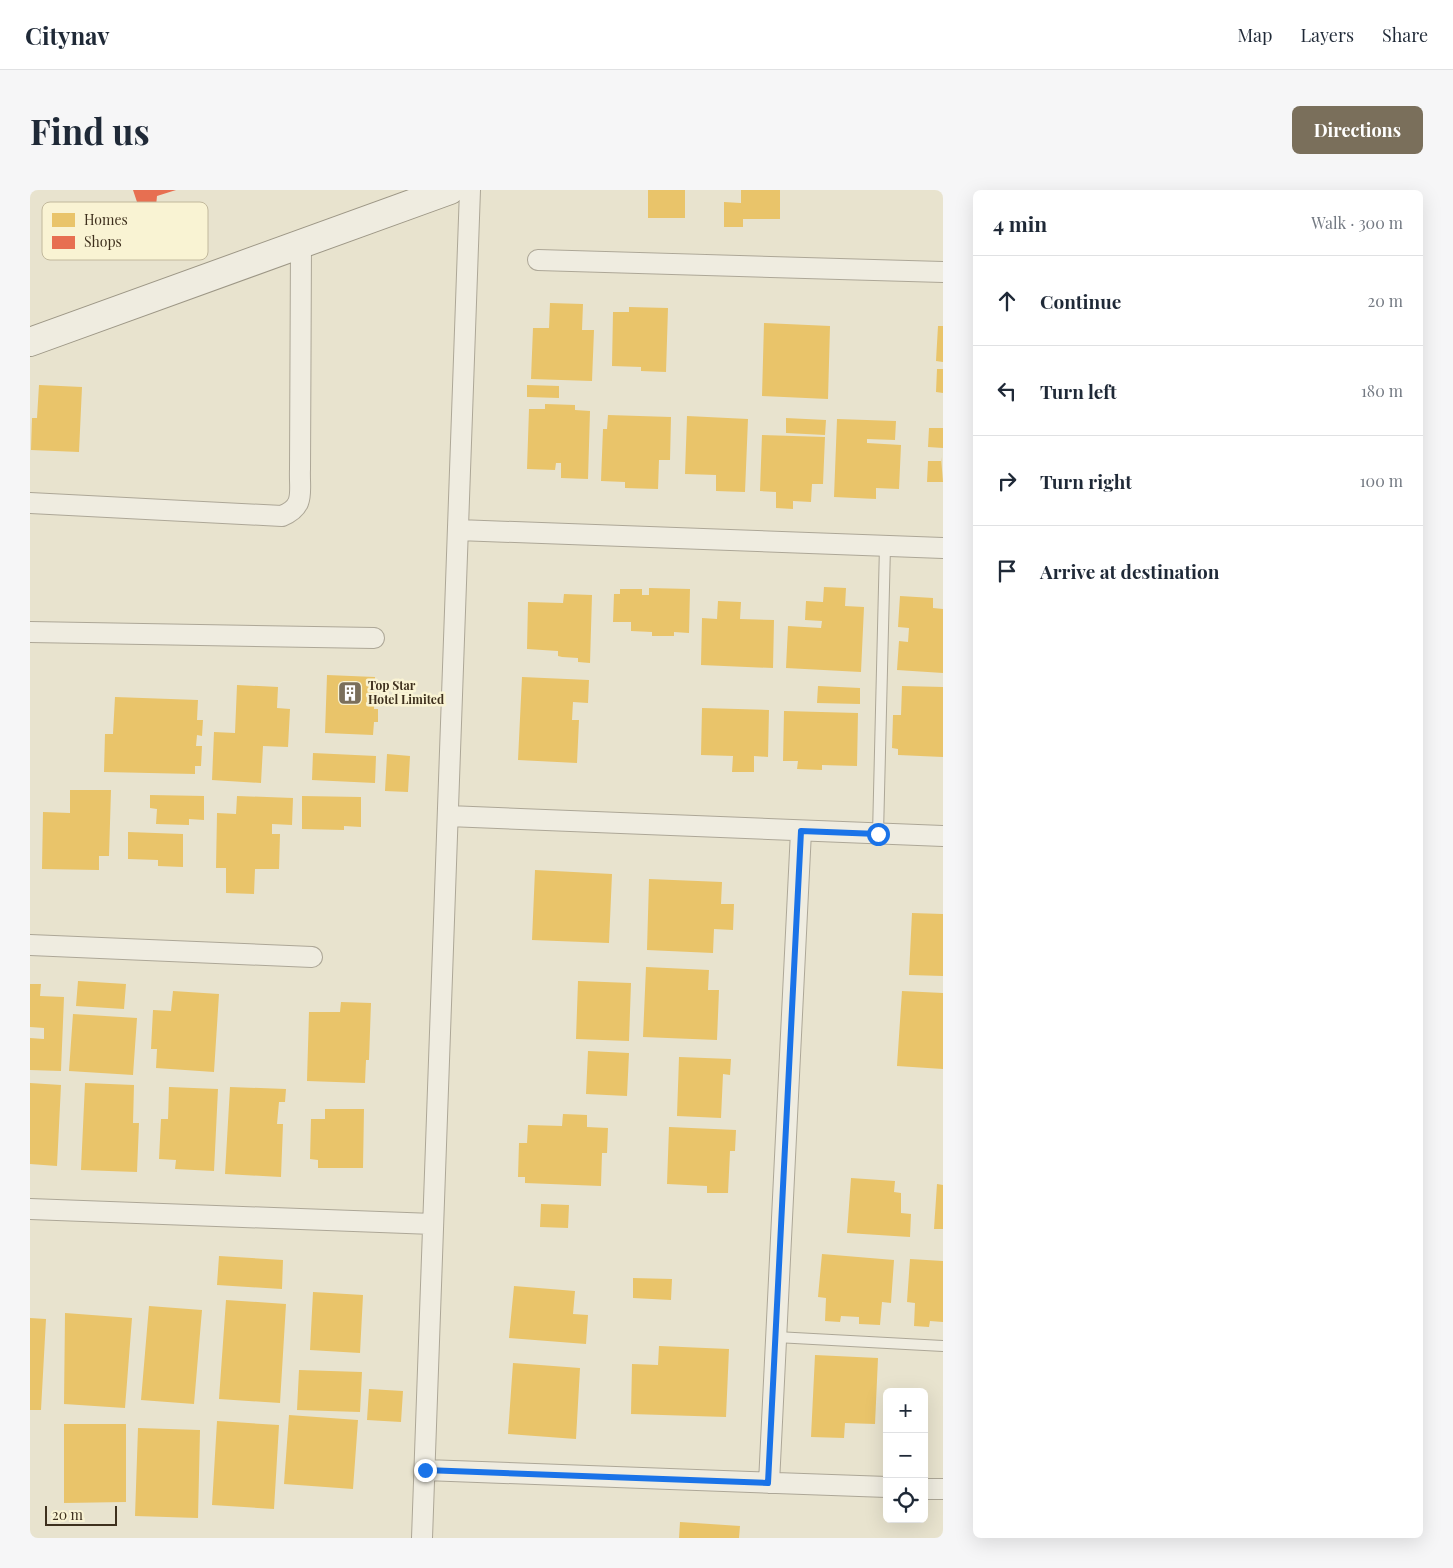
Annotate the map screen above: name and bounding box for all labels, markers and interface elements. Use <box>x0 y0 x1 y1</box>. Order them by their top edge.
text: Citynav <box>25 19 110 51</box>
text: Map <box>1237 23 1272 47</box>
text: Layers <box>1300 23 1354 47</box>
text: Share <box>1382 23 1428 47</box>
button: Directions <box>1292 106 1423 154</box>
text: Find us <box>30 107 150 154</box>
legend <box>42 202 208 260</box>
text: 4 min <box>993 209 1047 237</box>
text: Homes <box>84 210 128 229</box>
text: Walk · 300 m <box>1311 212 1403 233</box>
text: Shops <box>84 232 122 251</box>
icon: ahead <box>993 287 1021 315</box>
text: Continue <box>1040 288 1121 314</box>
text: 20 m <box>1368 290 1403 311</box>
icon: left <box>993 377 1021 405</box>
text: Turn left <box>1040 378 1117 404</box>
text: 180 m <box>1361 380 1403 401</box>
icon: right <box>993 467 1021 495</box>
text: Turn right <box>1040 468 1132 494</box>
text: 100 m <box>1360 470 1403 491</box>
icon: arrive <box>993 557 1021 585</box>
text: Arrive at destination <box>1040 558 1220 584</box>
place label: Top Star Hotel Limited <box>368 677 444 707</box>
building icon: Top Star Hotel Limited <box>337 680 363 706</box>
route start <box>867 823 890 846</box>
map controls <box>883 1388 928 1523</box>
button: + <box>883 1388 928 1433</box>
button: − <box>883 1433 928 1478</box>
route end <box>414 1459 437 1482</box>
button: locate <box>883 1478 928 1523</box>
scale bar <box>45 1503 118 1526</box>
text: 20 m <box>52 1505 83 1524</box>

